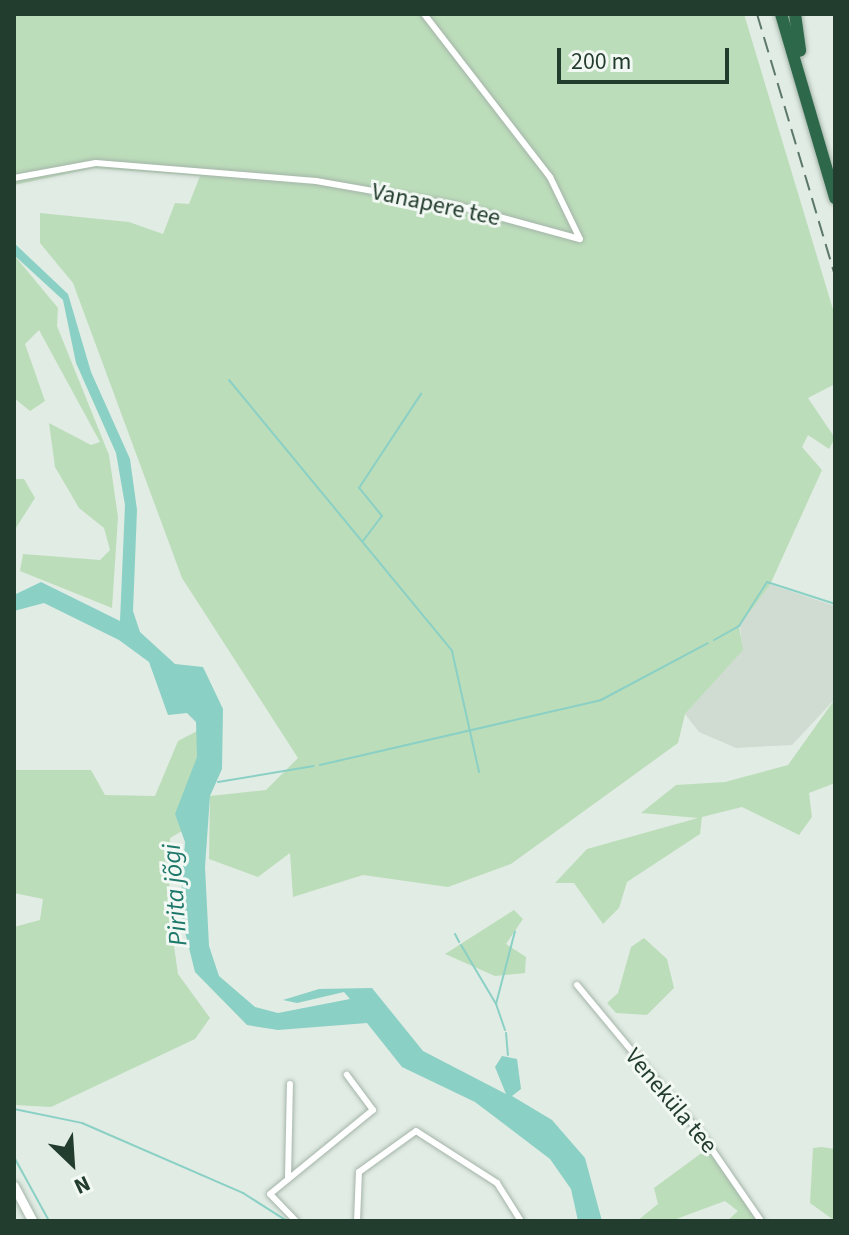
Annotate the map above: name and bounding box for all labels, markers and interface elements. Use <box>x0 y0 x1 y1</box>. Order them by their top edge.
scale bar <box>561 32 733 82</box>
text: 200 m <box>571 44 631 79</box>
street label: Vanapere tee <box>369 177 503 233</box>
water label: Pirita jõgi <box>156 843 194 947</box>
street label: Veneküla tee <box>619 1043 723 1159</box>
north arrow <box>32 1123 112 1203</box>
text: N <box>69 1167 96 1202</box>

